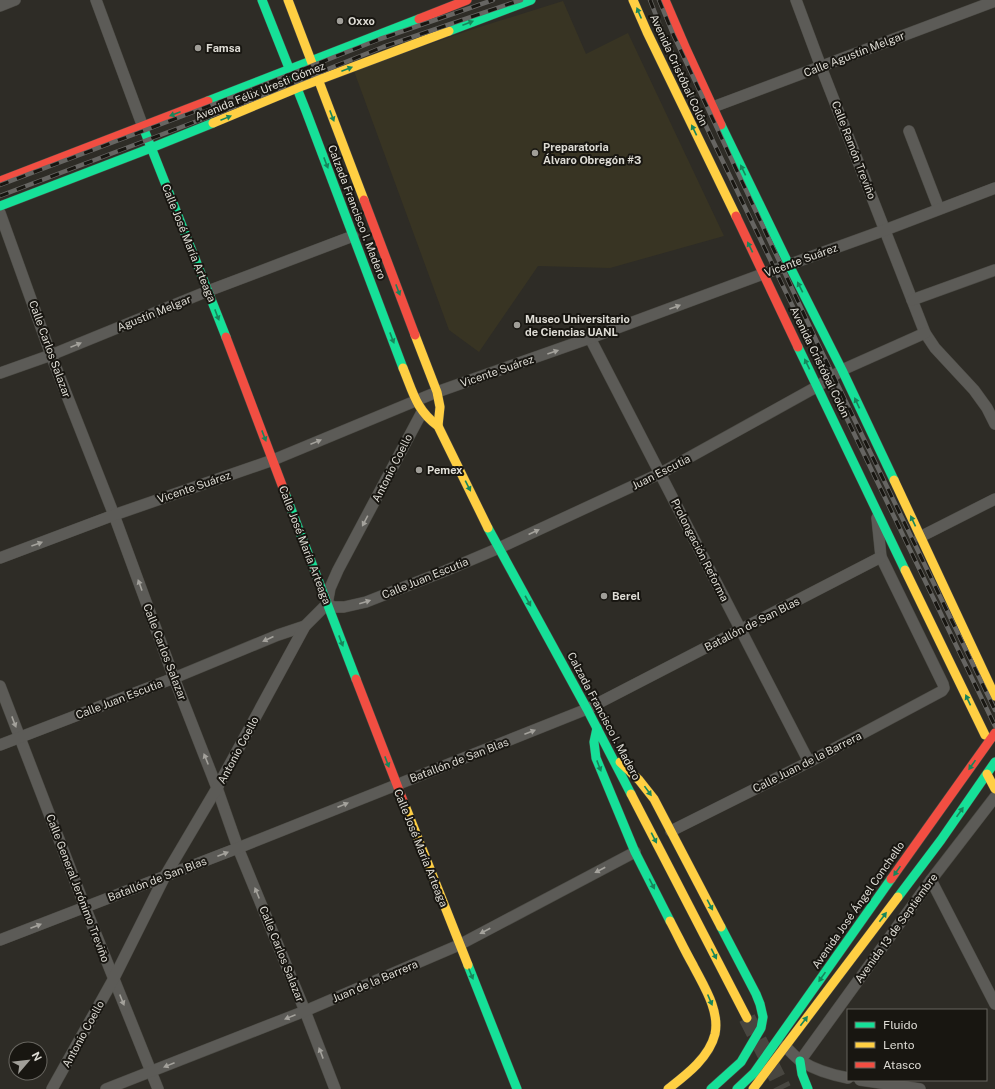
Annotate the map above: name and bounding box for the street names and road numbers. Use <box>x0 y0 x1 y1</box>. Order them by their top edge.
street label: Avenida Cristóbal Colón <box>648 12 710 128</box>
street label: Calle Agustín Melgar <box>802 29 906 79</box>
street label: Avenida Félix Uresti Gómez <box>193 59 327 123</box>
street label: Calle Ramón Treviño <box>830 99 878 201</box>
street label: Calzada Francisco I. Madero <box>326 143 388 281</box>
street label: Calle José María Arteaga <box>160 182 218 304</box>
street label: Vicente Suárez <box>763 241 839 279</box>
street label: Agustín Melgar <box>115 293 193 333</box>
street label: Calle Carlos Salazar <box>27 299 73 399</box>
street label: Avenida Cristóbal Colón <box>788 305 852 419</box>
street label: Vicente Suárez <box>459 353 535 389</box>
street label: Antonio Coello <box>370 432 414 504</box>
street label: Juan Escutia <box>630 452 692 492</box>
street label: Vicente Suárez <box>156 469 232 505</box>
street label: Calle José María Arteaga <box>277 484 333 606</box>
street label: Prolongación Reforma <box>669 497 731 603</box>
street label: Calle Juan Escutia <box>380 555 470 601</box>
street label: Batallón de San Blas <box>703 595 802 653</box>
street label: Calle Carlos Salazar <box>141 602 189 702</box>
street label: Calzada Francisco I. Madero <box>565 650 643 782</box>
street label: Calle Juan Escutia <box>74 677 164 721</box>
street label: Antonio Coello <box>215 714 261 786</box>
street label: Calle Juan de la Barrera <box>751 729 863 795</box>
street label: Batallón de San Blas <box>408 735 511 784</box>
street label: Calle José María Arteaga <box>392 787 450 909</box>
street label: Calle General Jerónimo Treviño <box>44 812 112 964</box>
street label: Avenida José Ángel Conchello <box>809 839 907 971</box>
street label: Batallón de San Blas <box>106 854 209 903</box>
street label: Avenida 13 de Septiembre <box>852 871 940 985</box>
street label: Calle Carlos Salazar <box>257 904 307 1004</box>
street label: Juan de la Barrera <box>331 958 419 1004</box>
street label: Antonio Coello <box>60 998 106 1070</box>

